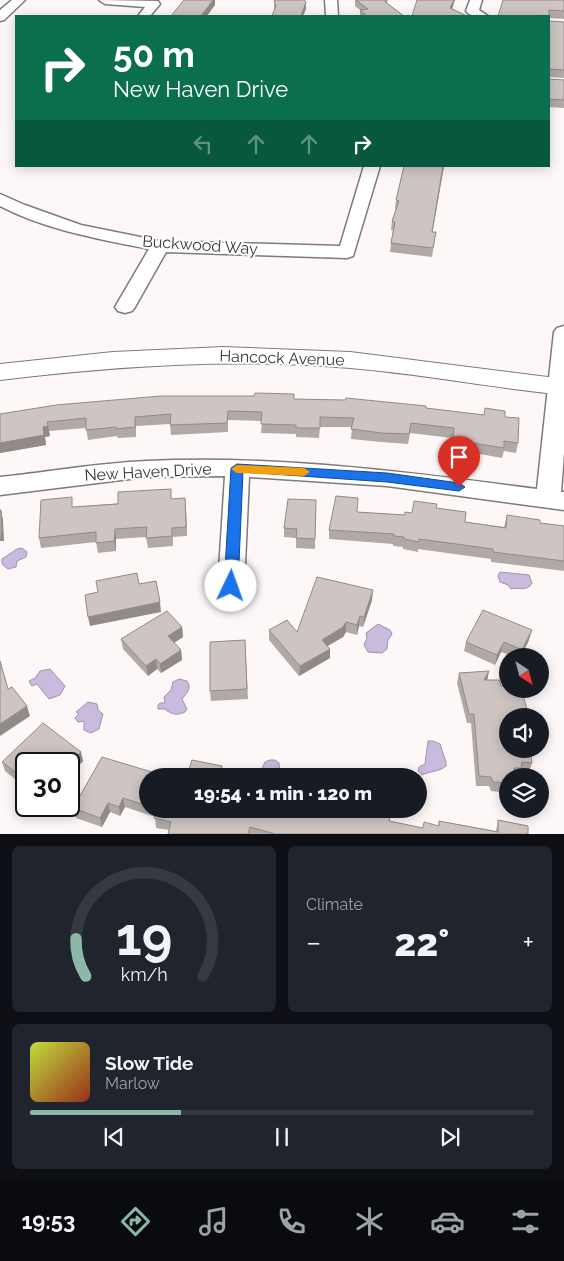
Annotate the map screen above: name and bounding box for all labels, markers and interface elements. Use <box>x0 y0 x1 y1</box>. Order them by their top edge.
text: 50 m <box>113 34 195 75</box>
icon: right <box>30 35 95 100</box>
text: New Haven Drive <box>113 76 288 102</box>
icon: left <box>189 130 217 158</box>
icon: ahead <box>242 130 270 158</box>
icon: ahead <box>295 130 323 158</box>
icon: right <box>348 130 376 158</box>
street label: Buckwood Way <box>142 231 259 259</box>
street label: Hancock Avenue <box>219 346 345 370</box>
pin <box>438 436 480 487</box>
icon: arrive <box>445 443 473 471</box>
street label: New Haven Drive <box>84 459 212 485</box>
position arrow <box>204 559 256 611</box>
north arrow <box>499 648 549 698</box>
map controls <box>499 648 549 818</box>
button: sound <box>499 708 549 758</box>
speed limit sign: 30 <box>15 752 80 817</box>
button: layers <box>499 768 549 818</box>
text: 19:54 · 1 min · 120 m <box>194 782 372 804</box>
text: Climate <box>306 895 363 914</box>
text: 19 <box>116 906 172 967</box>
text: 22° <box>394 920 449 965</box>
text: − <box>306 926 321 959</box>
text: + <box>522 926 534 959</box>
text: km/h <box>120 964 168 985</box>
text: Slow Tide <box>105 1052 194 1074</box>
text: Marlow <box>105 1074 160 1093</box>
icon: previous <box>100 1123 128 1151</box>
icon: pause <box>268 1123 296 1151</box>
icon: next <box>436 1123 464 1151</box>
icon: directions <box>118 1204 153 1239</box>
icon: music <box>196 1204 231 1239</box>
icon: phone <box>274 1204 309 1239</box>
icon: climate <box>352 1204 387 1239</box>
icon: car <box>430 1204 465 1239</box>
icon: filters <box>508 1204 543 1239</box>
text: 19:53 <box>21 1208 75 1234</box>

